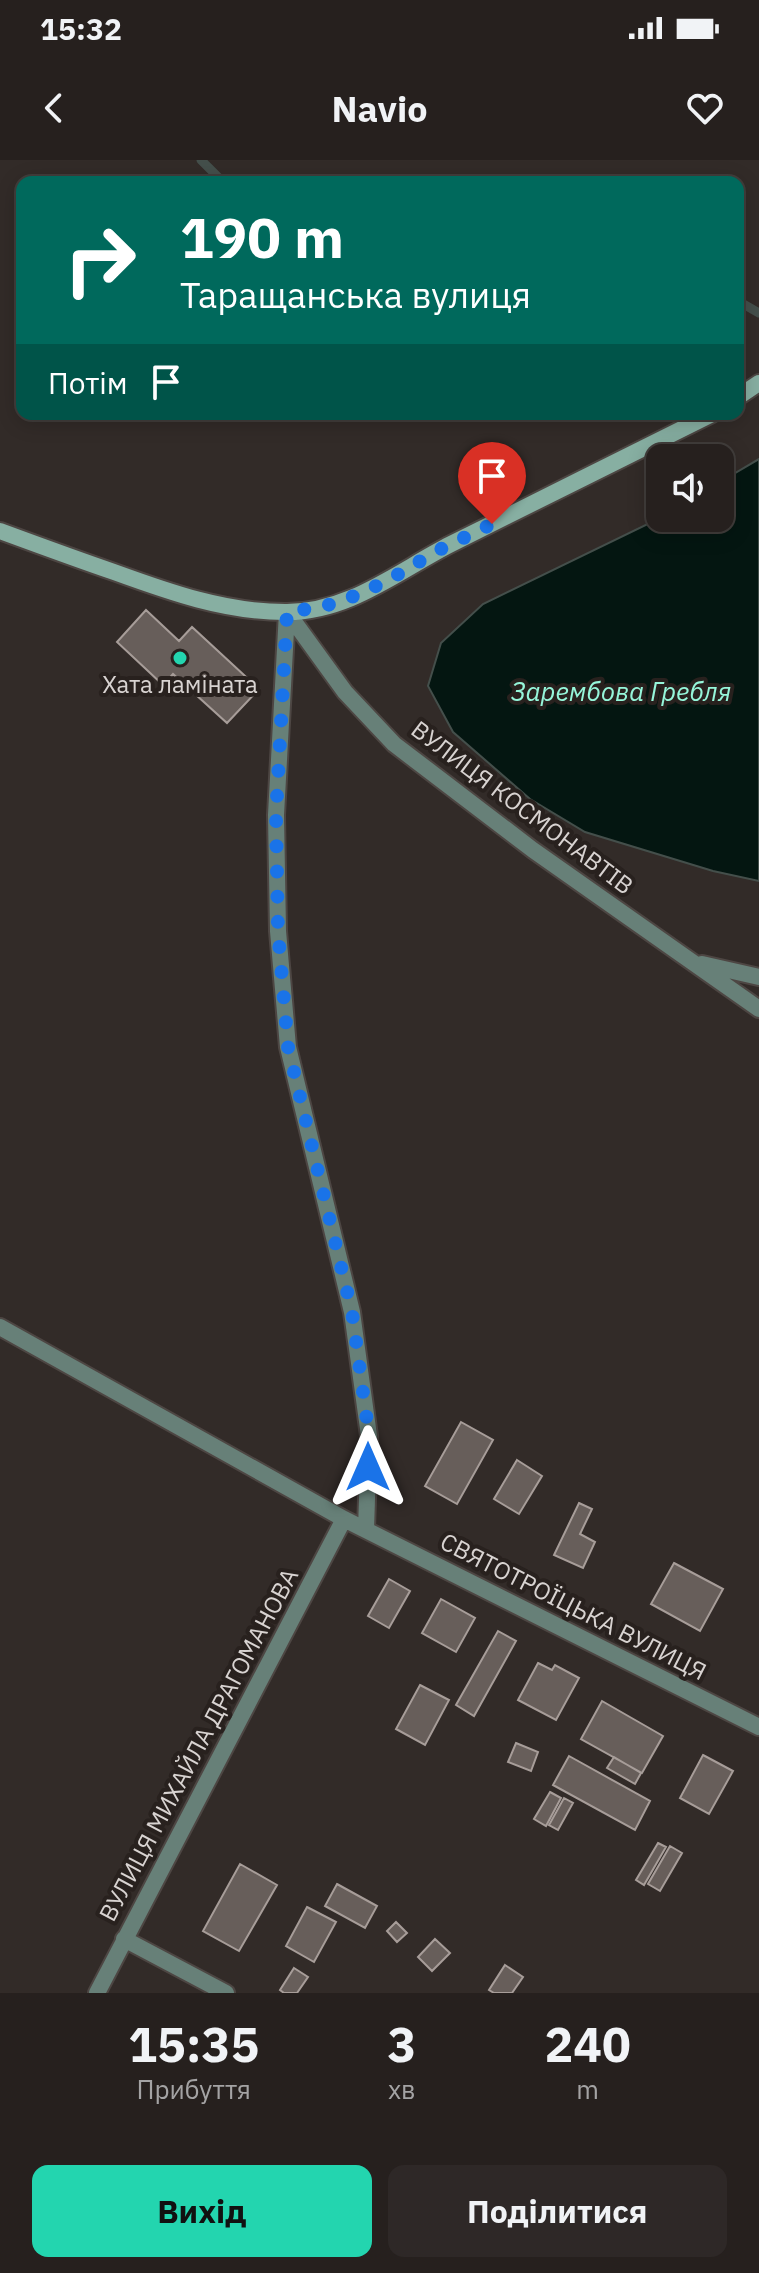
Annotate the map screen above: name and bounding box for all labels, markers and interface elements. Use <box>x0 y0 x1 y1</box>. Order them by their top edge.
text: 15:32 <box>40 9 122 48</box>
text: Navio <box>331 85 428 132</box>
icon: back <box>32 86 76 130</box>
icon: heart <box>683 86 727 130</box>
text: 190 m <box>180 201 344 273</box>
icon: right <box>48 208 152 312</box>
text: Таращанська вулиця <box>180 271 531 318</box>
icon: arrive <box>144 360 188 404</box>
text: Потім <box>48 363 128 402</box>
pin <box>458 442 526 524</box>
map controls <box>646 444 734 532</box>
button: sound <box>646 444 734 532</box>
icon: arrive <box>470 454 514 498</box>
marker: Хата ламіната <box>171 649 189 667</box>
place label: Хата ламіната <box>102 668 258 700</box>
water label: Зарембова Гребля <box>511 674 731 708</box>
street label: ВУЛИЦЯ КОСМОНАВТІВ <box>405 713 640 901</box>
position arrow <box>326 1425 410 1509</box>
street label: СВЯТОТРОЇЦЬКА ВУЛИЦЯ <box>435 1525 712 1687</box>
street label: ВУЛИЦЯ МИХАЙЛА ДРАГОМАНОВА <box>91 1562 305 1927</box>
text: 15:35 <box>128 2013 259 2075</box>
text: 3 <box>387 2013 416 2075</box>
text: 240 <box>544 2013 631 2075</box>
text: Прибуття <box>136 2072 251 2106</box>
text: хв <box>388 2072 416 2106</box>
text: m <box>576 2072 599 2106</box>
button: Вихід <box>32 2165 372 2257</box>
button: Поділитися <box>388 2165 727 2257</box>

